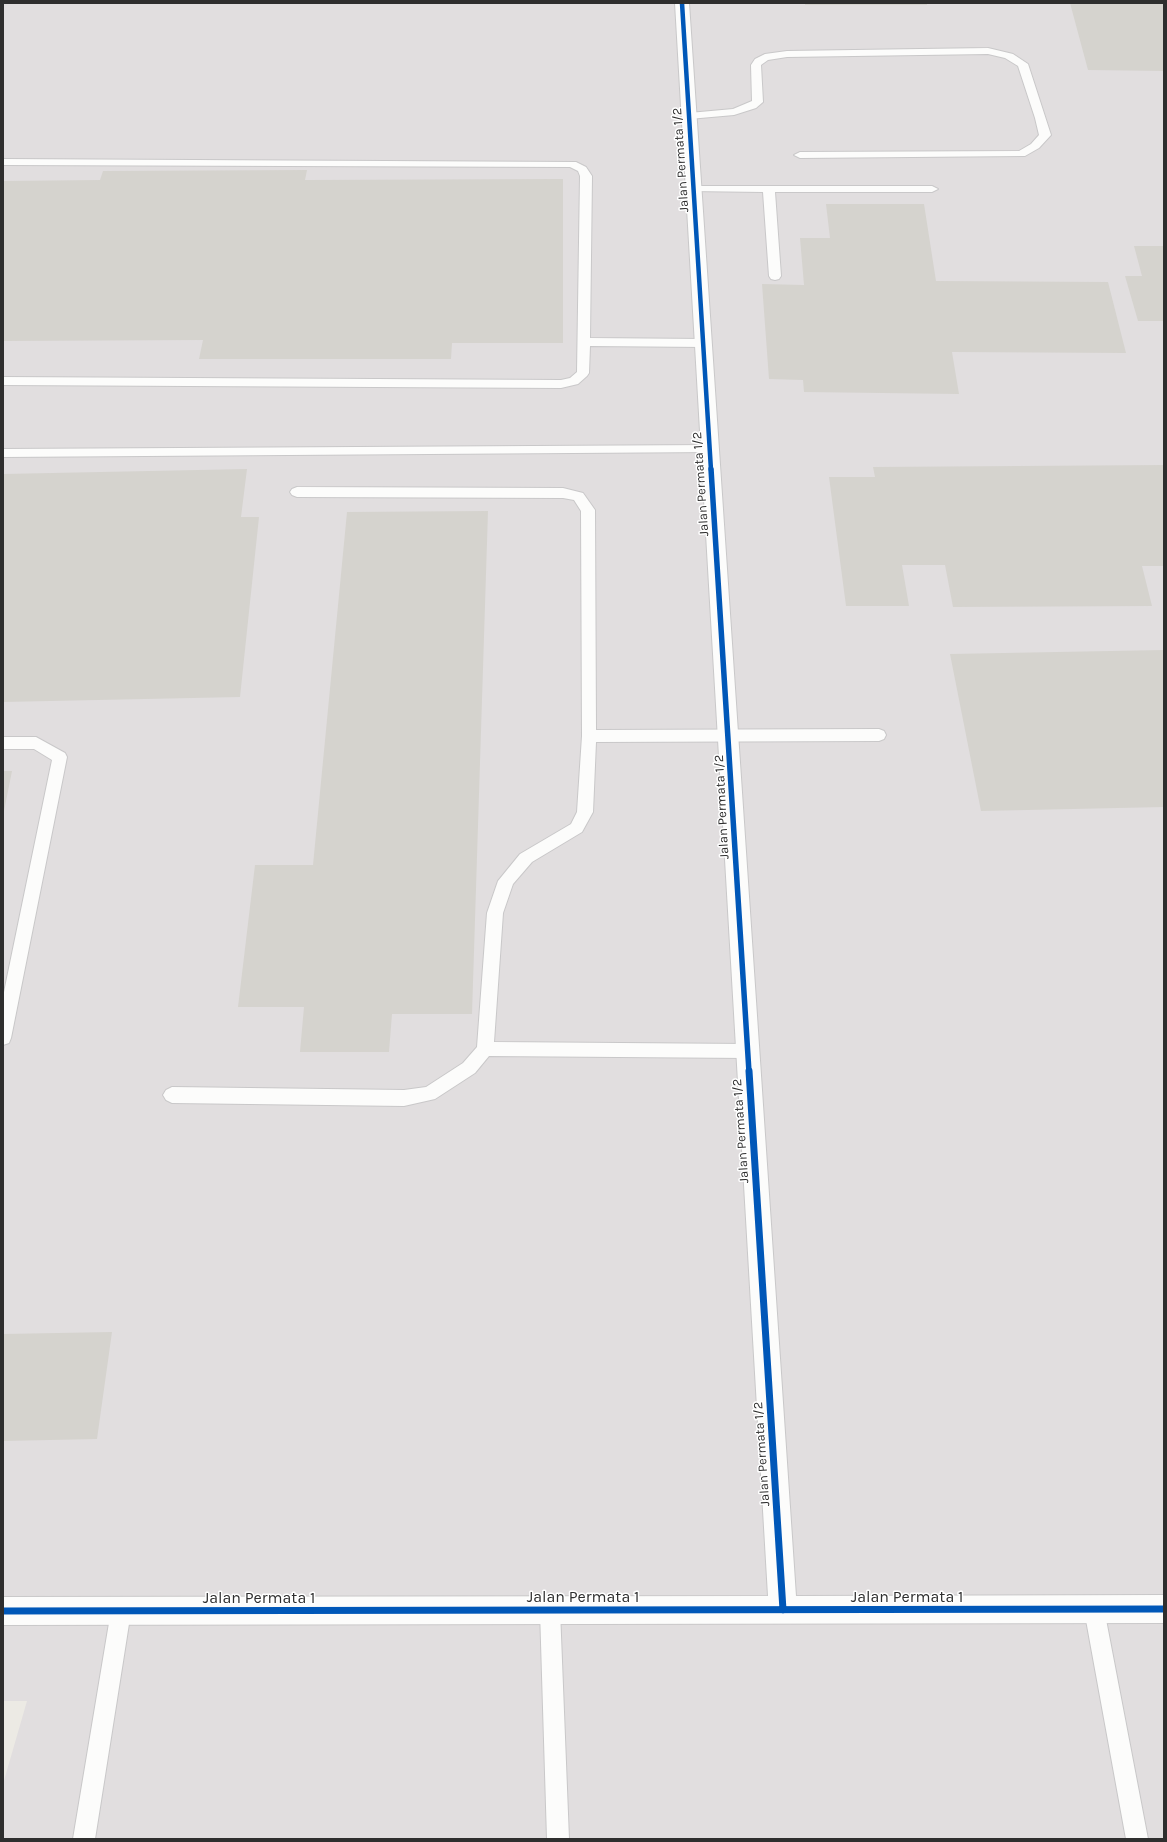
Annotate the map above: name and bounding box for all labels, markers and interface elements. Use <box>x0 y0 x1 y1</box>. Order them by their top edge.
street label: Jalan Permata 1/2 <box>670 107 692 213</box>
street label: Jalan Permata 1/2 <box>690 431 712 537</box>
street label: Jalan Permata 1/2 <box>711 754 733 860</box>
street label: Jalan Permata 1/2 <box>730 1078 752 1184</box>
street label: Jalan Permata 1/2 <box>751 1401 773 1507</box>
street label: Jalan Permata 1 <box>527 1587 639 1607</box>
street label: Jalan Permata 1 <box>851 1587 963 1607</box>
street label: Jalan Permata 1 <box>203 1588 315 1608</box>

